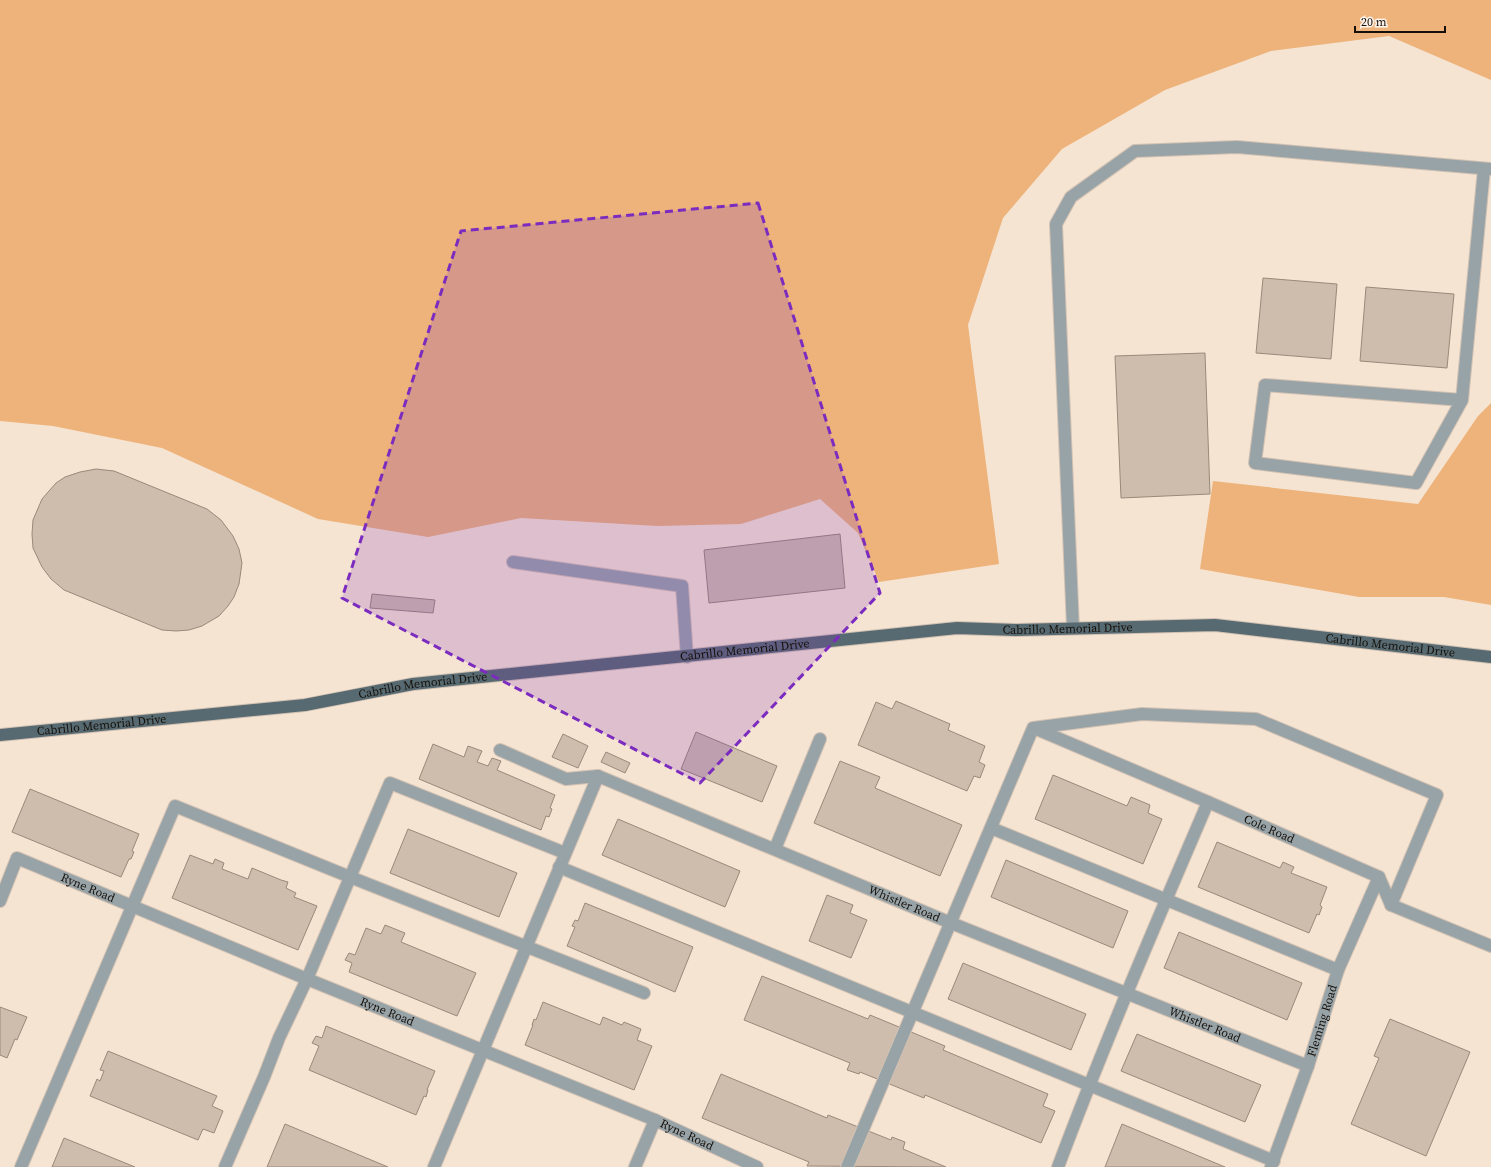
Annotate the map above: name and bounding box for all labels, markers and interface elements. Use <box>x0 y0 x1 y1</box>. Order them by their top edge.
scale bar <box>1355 8 1445 34</box>
text: 20 m <box>1361 14 1387 30</box>
street label: Cabrillo Memorial Drive <box>1002 619 1133 638</box>
street label: Cabrillo Memorial Drive <box>1325 630 1456 661</box>
street label: Cabrillo Memorial Drive <box>679 635 810 664</box>
street label: Cabrillo Memorial Drive <box>357 668 488 702</box>
street label: Cabrillo Memorial Drive <box>36 711 167 739</box>
street label: Cole Road <box>1241 811 1297 847</box>
street label: Ryne Road <box>58 869 117 906</box>
street label: Whistler Road <box>866 881 943 926</box>
street label: Fleming Road <box>1303 983 1341 1059</box>
street label: Ryne Road <box>358 993 417 1030</box>
street label: Whistler Road <box>1166 1003 1243 1046</box>
street label: Ryne Road <box>658 1115 716 1154</box>

